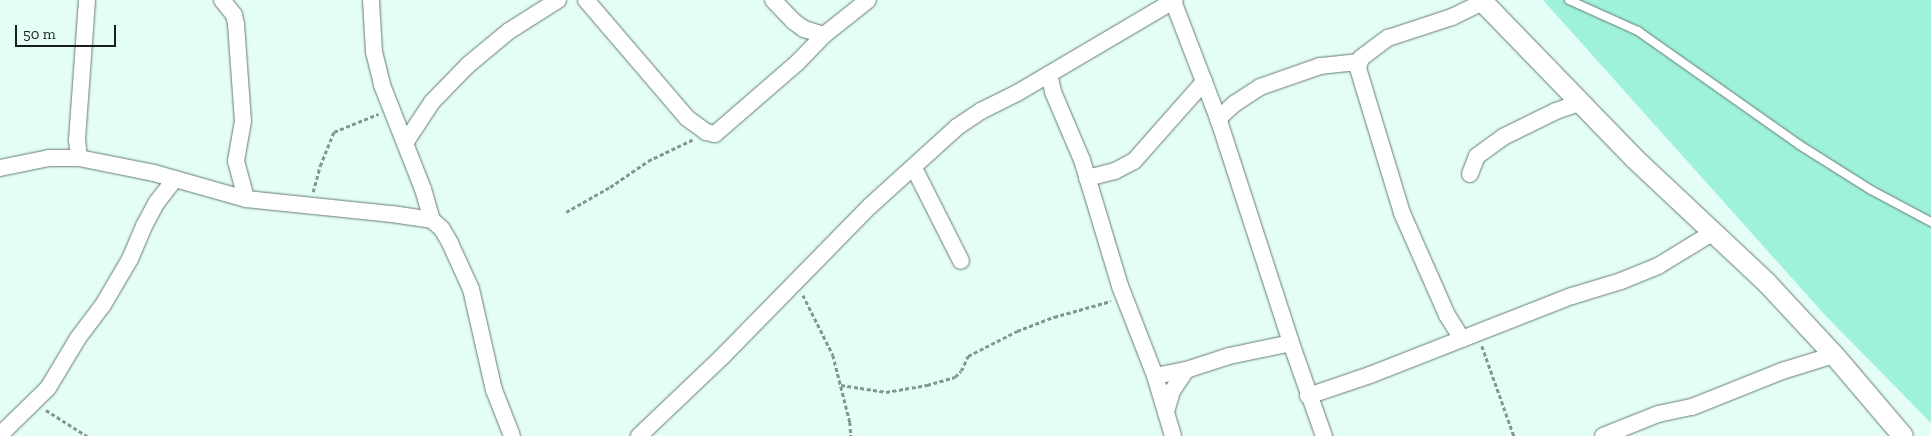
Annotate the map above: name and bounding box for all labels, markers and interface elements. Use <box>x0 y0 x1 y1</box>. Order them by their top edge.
scale bar <box>18 15 119 47</box>
text: 50 m <box>23 25 56 43</box>

